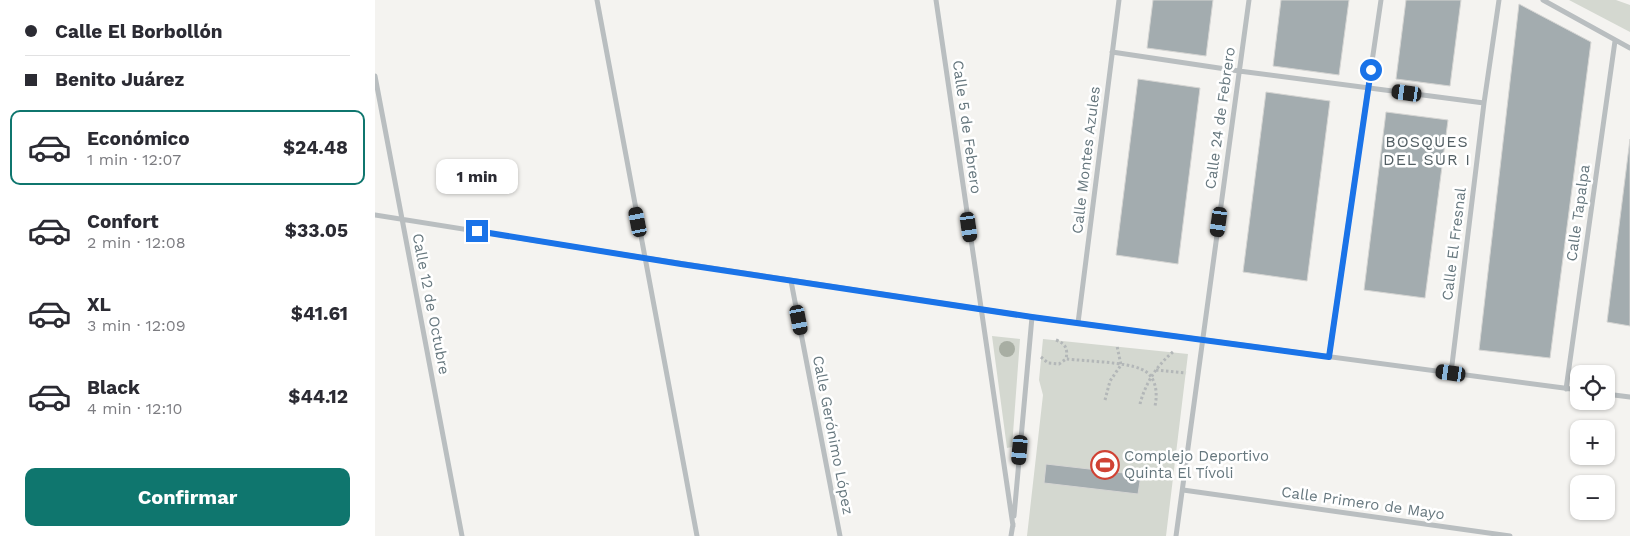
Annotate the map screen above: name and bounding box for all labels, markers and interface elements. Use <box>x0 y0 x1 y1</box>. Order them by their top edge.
text: Calle El Borbollón <box>55 20 223 43</box>
street label: Calle 24 de Febrero <box>1201 46 1239 190</box>
street label: Calle 5 de Febrero <box>949 59 985 195</box>
route start <box>1360 59 1382 81</box>
text: Benito Juárez <box>55 68 184 91</box>
car <box>1391 83 1422 103</box>
street label: Calle Montes Azules <box>1068 85 1104 235</box>
icon: car <box>27 125 72 170</box>
text: Económico <box>87 127 190 150</box>
district label: BOSQUES DEL SUR I <box>1383 132 1471 169</box>
text: $24.48 <box>283 136 348 159</box>
text: 1 min · 12:07 <box>87 150 181 169</box>
callout: 1 min <box>436 158 518 194</box>
street label: Calle Tapalpa <box>1562 163 1594 263</box>
text: 1 min <box>456 167 498 186</box>
street label: Calle El Fresnal <box>1438 186 1470 302</box>
car <box>627 206 648 238</box>
car <box>1209 206 1228 238</box>
icon: car <box>27 208 72 253</box>
text: Confort <box>87 210 158 233</box>
car <box>959 211 978 243</box>
text: $33.05 <box>285 219 348 242</box>
route end <box>466 220 488 242</box>
street label: Calle 12 de Octubre <box>408 232 454 376</box>
text: 2 min · 12:08 <box>87 233 186 252</box>
icon: car <box>27 291 72 336</box>
text: XL <box>87 293 111 316</box>
text: $41.61 <box>291 302 348 325</box>
car <box>788 304 809 336</box>
text: 3 min · 12:09 <box>87 316 186 335</box>
street label: Calle Gerónimo López <box>809 354 857 516</box>
car <box>1435 363 1466 383</box>
map controls <box>1570 365 1615 520</box>
button: locate <box>1570 365 1615 410</box>
icon: car <box>27 374 72 419</box>
text: Black <box>87 376 140 399</box>
text: $44.12 <box>288 385 348 408</box>
text: 4 min · 12:10 <box>87 399 182 418</box>
button: + <box>1570 420 1615 465</box>
car <box>1011 434 1028 466</box>
place label: Complejo Deportivo Quinta El Tívoli <box>1124 447 1269 482</box>
sports icon: Complejo Deportivo Quinta El Tívoli <box>1090 450 1120 480</box>
button: Confirmar <box>25 468 350 526</box>
button: − <box>1570 475 1615 520</box>
street label: Calle Primero de Mayo <box>1280 483 1446 523</box>

